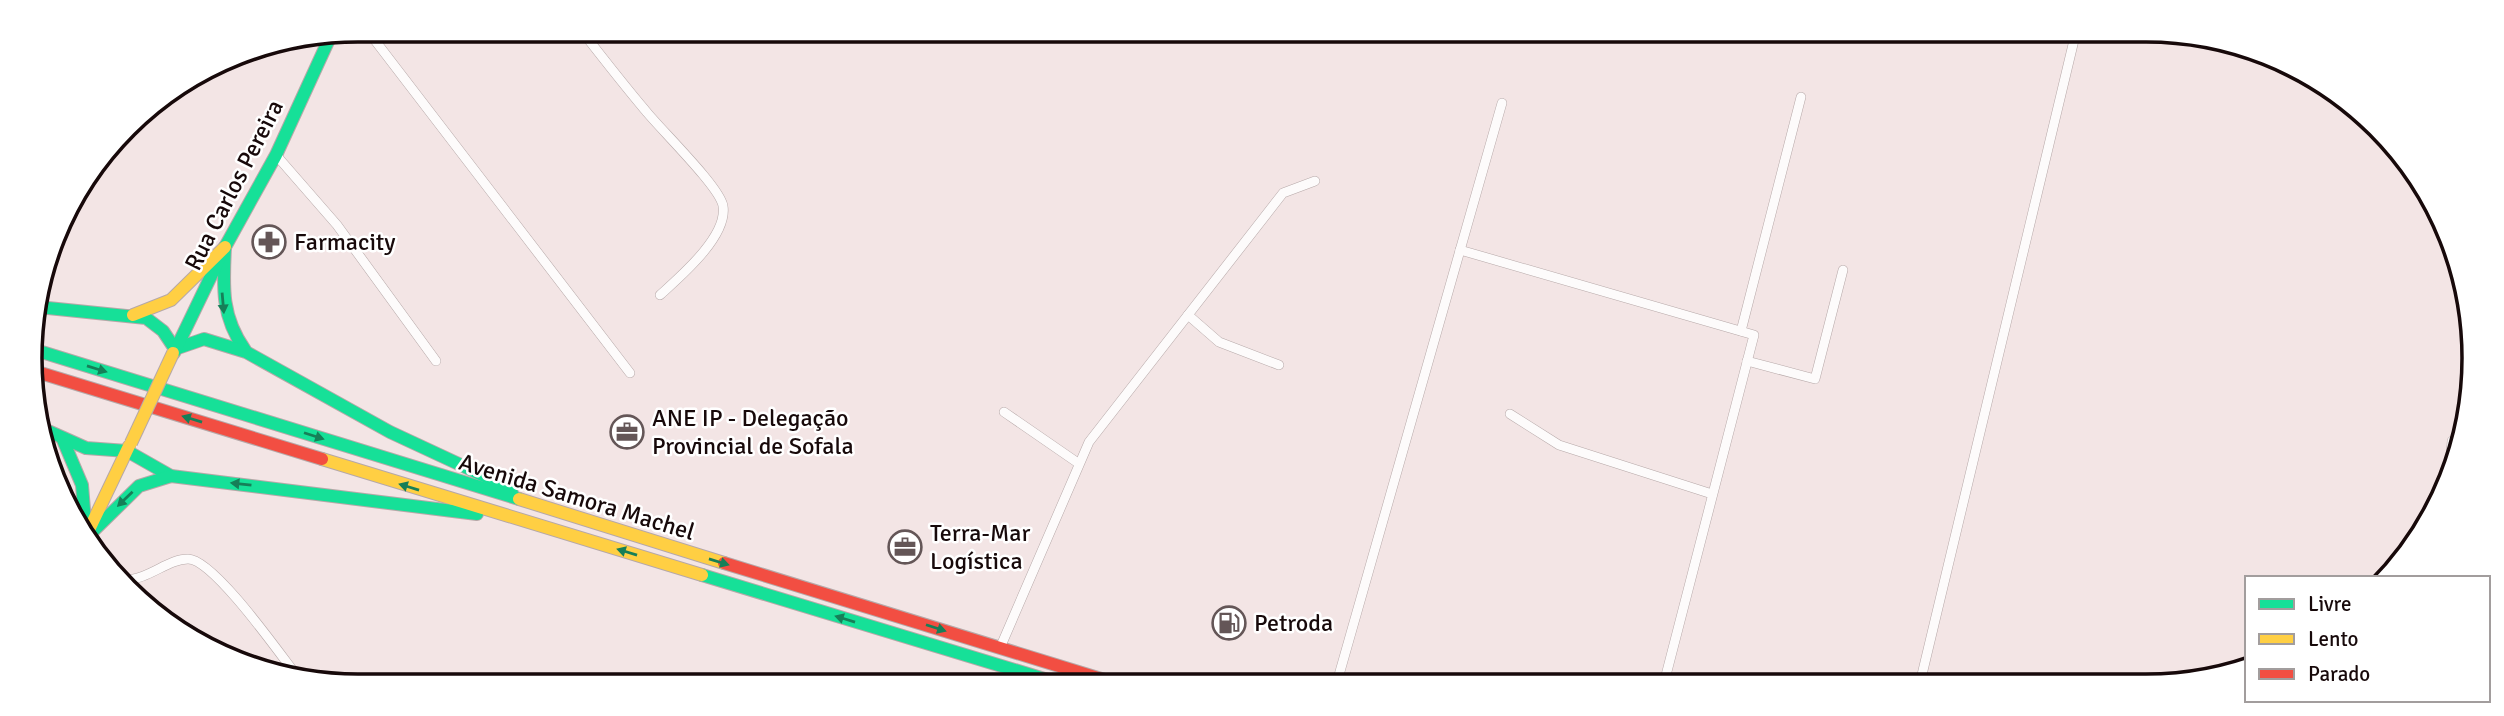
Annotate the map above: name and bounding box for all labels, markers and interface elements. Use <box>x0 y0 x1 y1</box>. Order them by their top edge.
street label: Rua Carlos Pereira <box>178 95 290 275</box>
pharmacy icon: Farmacity <box>250 223 288 261</box>
place label: Farmacity <box>294 227 396 257</box>
one-way arrow <box>218 292 229 314</box>
one-way arrow <box>87 365 108 375</box>
place label: ANE IP - Delegação Provincial de Sofala <box>652 403 854 461</box>
office icon: ANE IP - Delegação Provincial de Sofala <box>608 413 646 451</box>
one-way arrow <box>181 414 202 424</box>
one-way arrow <box>304 432 325 442</box>
street label: Avenida Samora Machel <box>456 447 698 547</box>
one-way arrow <box>229 479 251 490</box>
one-way arrow <box>399 481 420 491</box>
one-way arrow <box>117 491 134 507</box>
place label: Terra-Mar Logística <box>930 518 1030 576</box>
office icon: Terra-Mar Logística <box>886 528 924 566</box>
one-way arrow <box>617 547 638 557</box>
one-way arrow <box>708 558 729 568</box>
legend <box>2245 576 2490 702</box>
text: Livre <box>2308 591 2351 617</box>
fuel station icon: Petroda <box>1210 604 1248 642</box>
place label: Petroda <box>1254 608 1333 638</box>
one-way arrow <box>834 613 855 623</box>
one-way arrow <box>926 623 947 634</box>
text: Lento <box>2308 626 2358 652</box>
text: Parado <box>2308 661 2370 687</box>

